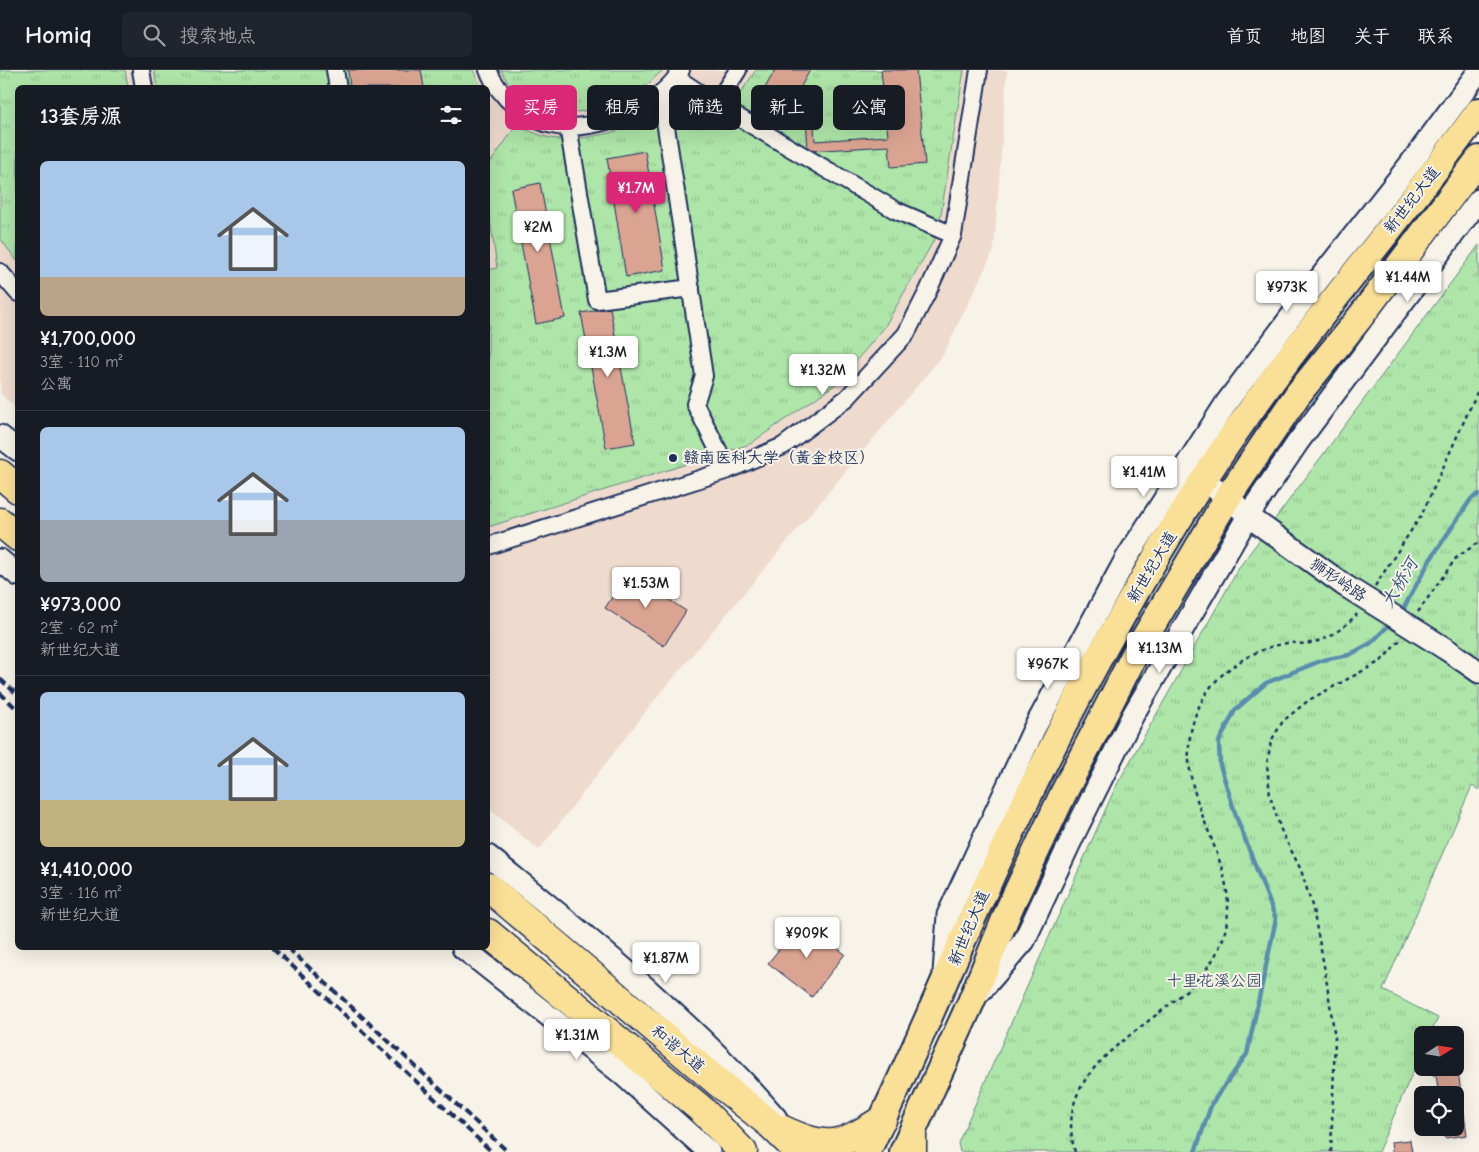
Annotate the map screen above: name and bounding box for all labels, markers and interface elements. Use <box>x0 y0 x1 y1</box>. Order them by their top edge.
search box <box>122 12 472 57</box>
text: Homiq <box>25 21 92 49</box>
icon: search <box>140 21 168 49</box>
text: 搜索地点 <box>180 25 256 47</box>
text: 首页 <box>1226 26 1262 47</box>
text: 地图 <box>1290 26 1326 47</box>
text: 关于 <box>1354 26 1390 47</box>
text: 联系 <box>1418 26 1454 47</box>
chip: 买房 <box>505 85 577 130</box>
chip: 租房 <box>587 85 659 130</box>
chip: 筛选 <box>669 85 741 130</box>
chip: 新上 <box>751 85 823 130</box>
chip: 公寓 <box>833 85 905 130</box>
icon: filters <box>437 101 465 129</box>
text: 13套房源 <box>40 104 122 128</box>
street label: 新世纪大道 <box>1380 163 1444 237</box>
pin: ¥1.7M <box>601 172 671 214</box>
text: ¥1.7M <box>617 179 655 197</box>
icon: home <box>208 194 298 284</box>
pin: ¥2M <box>514 210 562 253</box>
text: ¥2M <box>524 218 552 236</box>
pin: ¥1.44M <box>1367 260 1449 303</box>
text: ¥1.44M <box>1386 268 1430 286</box>
pin: ¥973K <box>1252 270 1322 313</box>
text: ¥973K <box>1267 278 1307 296</box>
text: ¥1,700,000 <box>40 326 136 350</box>
pin: ¥1.3M <box>573 336 643 378</box>
text: ¥1.3M <box>589 343 627 361</box>
text: 3室 · 110 m² <box>40 353 123 371</box>
pin: ¥1.32M <box>782 354 864 396</box>
text: ¥1.32M <box>800 361 846 379</box>
text: 公寓 <box>40 375 72 393</box>
place label: 赣南医科大学（黄金校区） <box>683 449 875 467</box>
marker: 赣南医科大学（黄金校区） <box>667 452 679 464</box>
pin: ¥1.41M <box>1103 456 1185 498</box>
icon: home <box>208 459 298 549</box>
text: ¥1.41M <box>1122 463 1166 481</box>
street label: 新世纪大道 <box>1124 528 1180 606</box>
water label: 大桥河 <box>1377 552 1424 612</box>
street label: 狮形岭路 <box>1306 555 1370 605</box>
pin: ¥1.53M <box>605 566 687 609</box>
text: ¥1.53M <box>623 574 669 592</box>
text: ¥973,000 <box>40 592 121 616</box>
text: 2室 · 62 m² <box>40 619 117 637</box>
pin: ¥1.13M <box>1119 632 1201 674</box>
text: ¥1.13M <box>1138 639 1182 657</box>
text: 新世纪大道 <box>40 641 120 659</box>
pin: ¥967K <box>1013 648 1083 690</box>
text: ¥967K <box>1028 655 1068 673</box>
icon: home <box>208 724 298 814</box>
text: ¥1,410,000 <box>40 857 133 881</box>
text: 3室 · 116 m² <box>40 884 122 902</box>
street label: 新世纪大道 <box>945 888 993 968</box>
text: 新世纪大道 <box>40 906 120 924</box>
pin: ¥909K <box>772 916 842 959</box>
text: ¥909K <box>786 924 828 942</box>
pin: ¥1.87M <box>625 942 707 984</box>
text: ¥1.87M <box>643 949 689 967</box>
park label: 十里花溪公园 <box>1166 972 1262 990</box>
pin: ¥1.31M <box>536 1018 618 1061</box>
street label: 和谐大道 <box>648 1022 708 1076</box>
text: ¥1.31M <box>555 1026 599 1044</box>
north arrow <box>1414 1026 1464 1076</box>
map controls <box>1414 1026 1464 1136</box>
button: locate <box>1414 1086 1464 1136</box>

